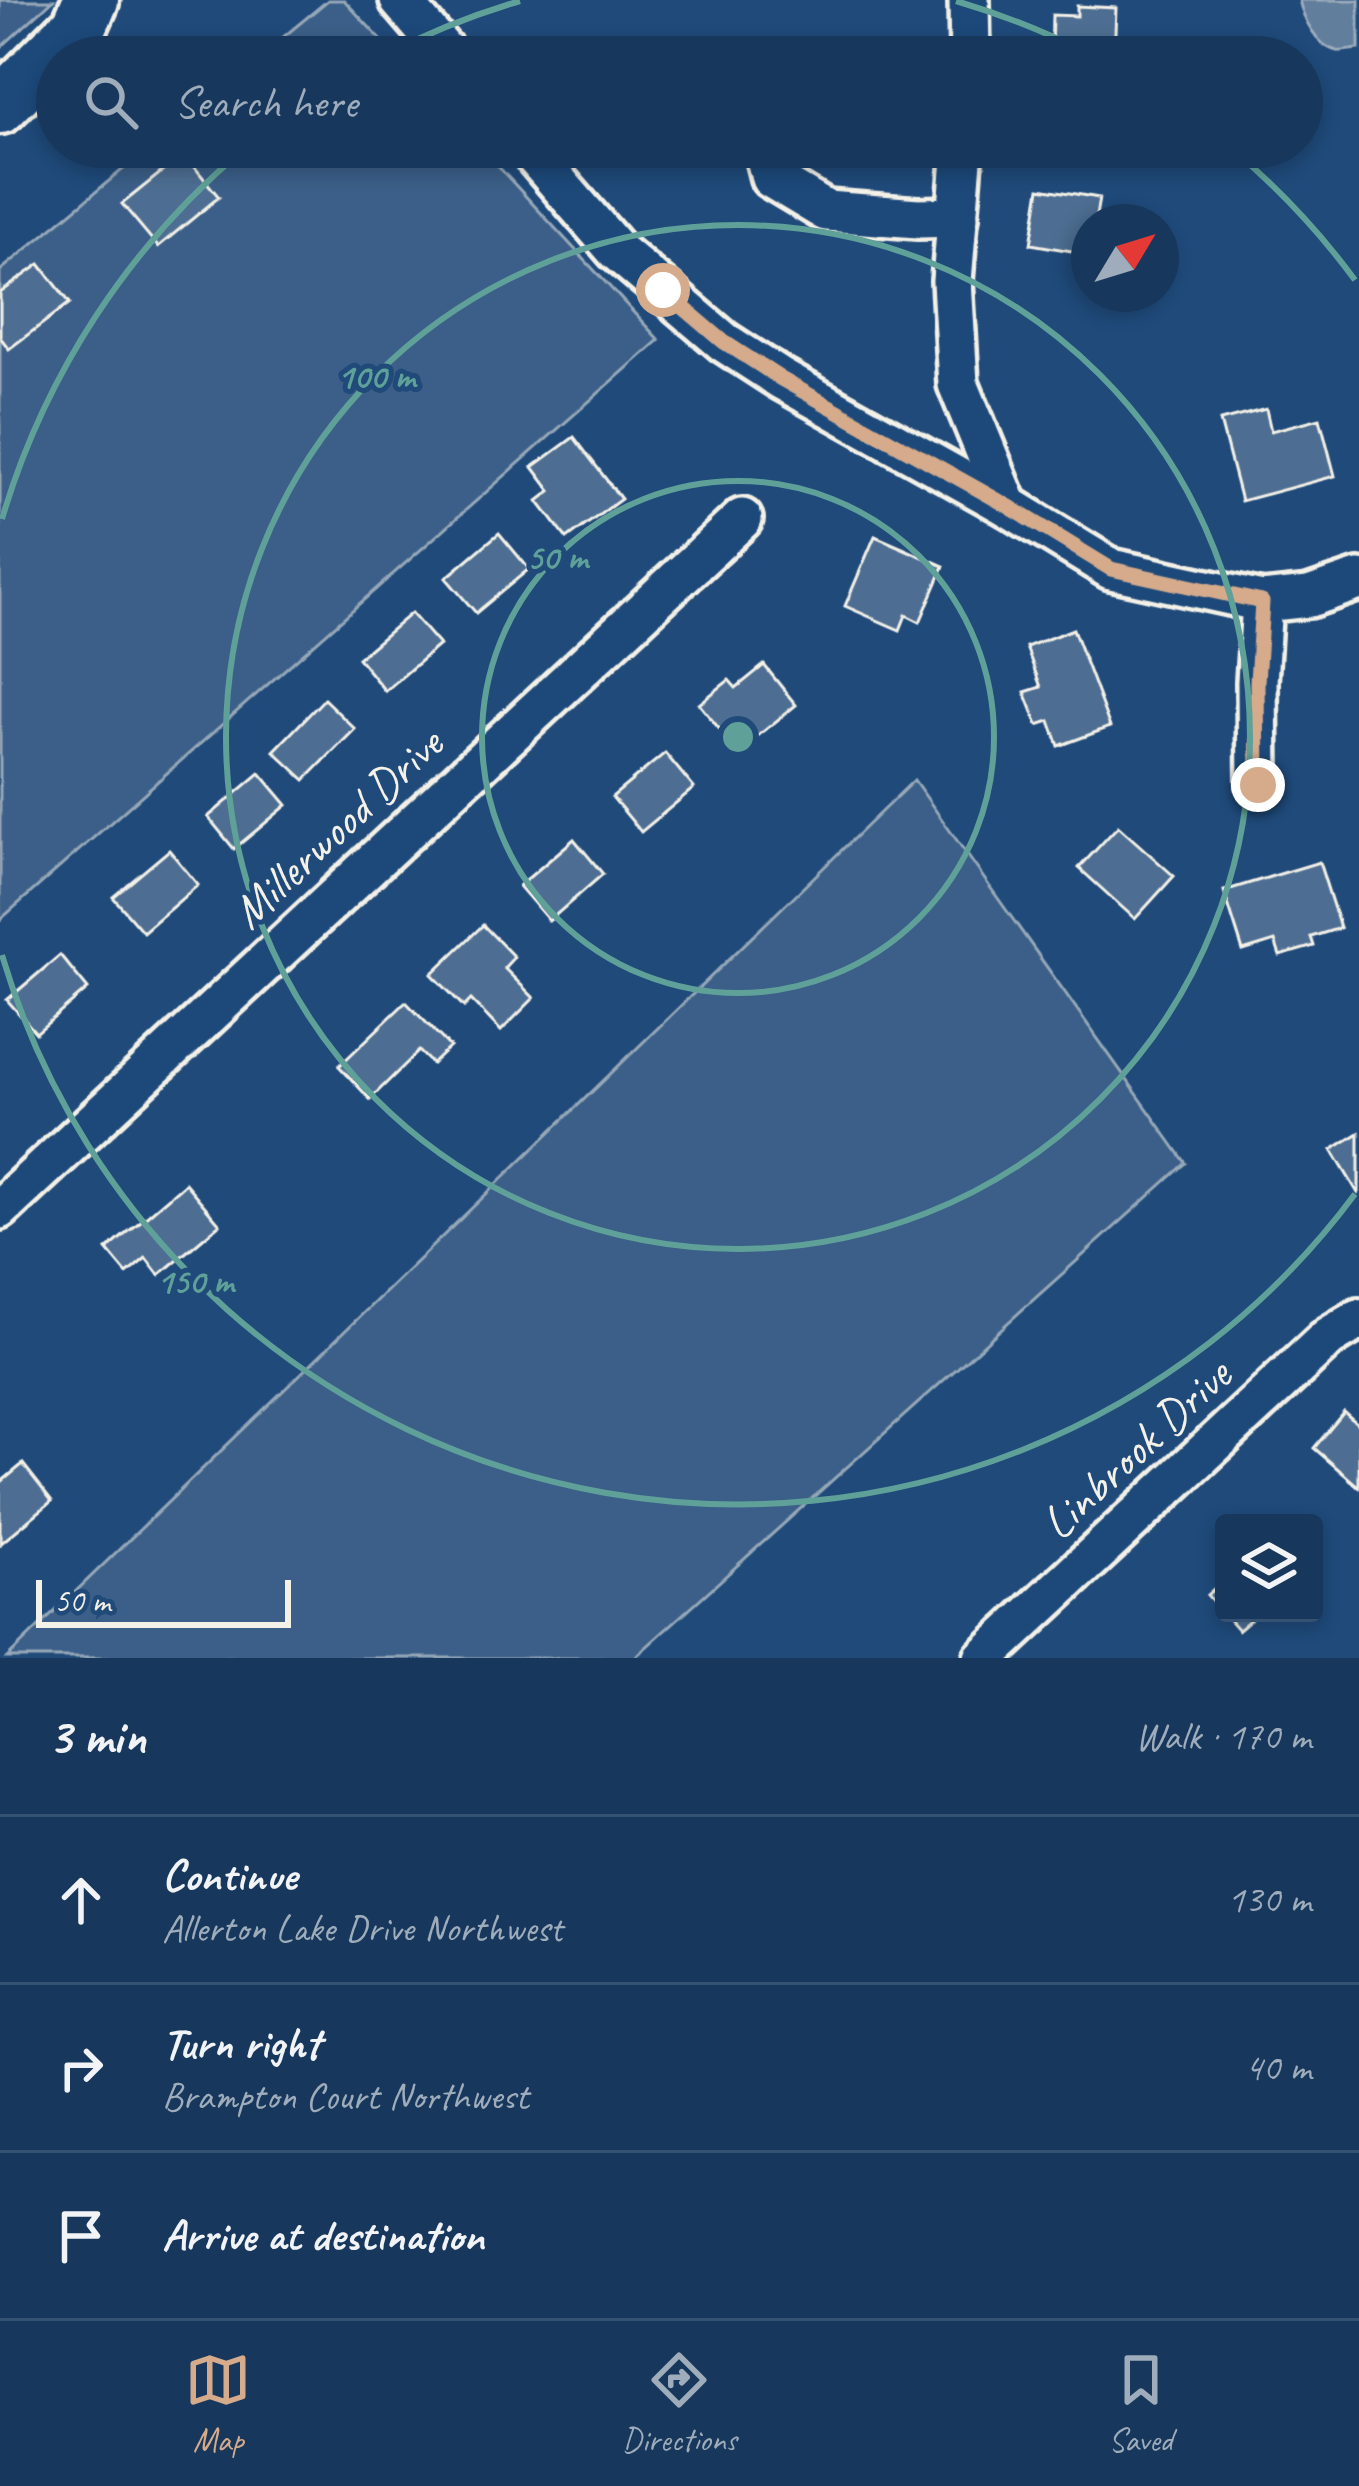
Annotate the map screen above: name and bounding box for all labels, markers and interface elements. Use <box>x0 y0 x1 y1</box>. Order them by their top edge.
search box <box>36 36 1323 168</box>
icon: search <box>78 69 144 135</box>
text: Search here <box>174 74 357 131</box>
north arrow <box>1071 204 1179 312</box>
route start <box>636 263 690 317</box>
text: 100 m <box>337 353 418 399</box>
text: 50 m <box>526 534 591 580</box>
street label: Millerwood Drive <box>218 712 458 941</box>
centre of rings <box>717 716 759 758</box>
route end <box>1231 758 1285 812</box>
text: 150 m <box>156 1258 237 1304</box>
street label: Linbrook Drive <box>1028 1343 1246 1552</box>
map controls <box>1215 1514 1323 1622</box>
button: layers <box>1215 1514 1323 1622</box>
scale bar <box>36 1574 291 1627</box>
text: 50 m <box>54 1580 110 1622</box>
text: 3 min <box>48 1704 146 1768</box>
text: Walk · 170 m <box>1135 1712 1311 1761</box>
text: Continue <box>162 1847 296 1904</box>
icon: ahead <box>48 1867 114 1933</box>
text: 130 m <box>1227 1875 1311 1924</box>
text: Allerton Lake Drive Northwest <box>162 1904 563 1953</box>
text: Turn right <box>162 2015 320 2072</box>
icon: right <box>48 2035 114 2101</box>
text: 40 m <box>1245 2043 1311 2092</box>
text: Brampton Court Northwest <box>162 2072 528 2121</box>
icon: arrive <box>48 2203 114 2269</box>
text: Arrive at destination <box>162 2207 484 2264</box>
tab: Map <box>185 2347 251 2461</box>
tab: Directions <box>622 2347 737 2461</box>
tab: Saved <box>1108 2347 1174 2461</box>

